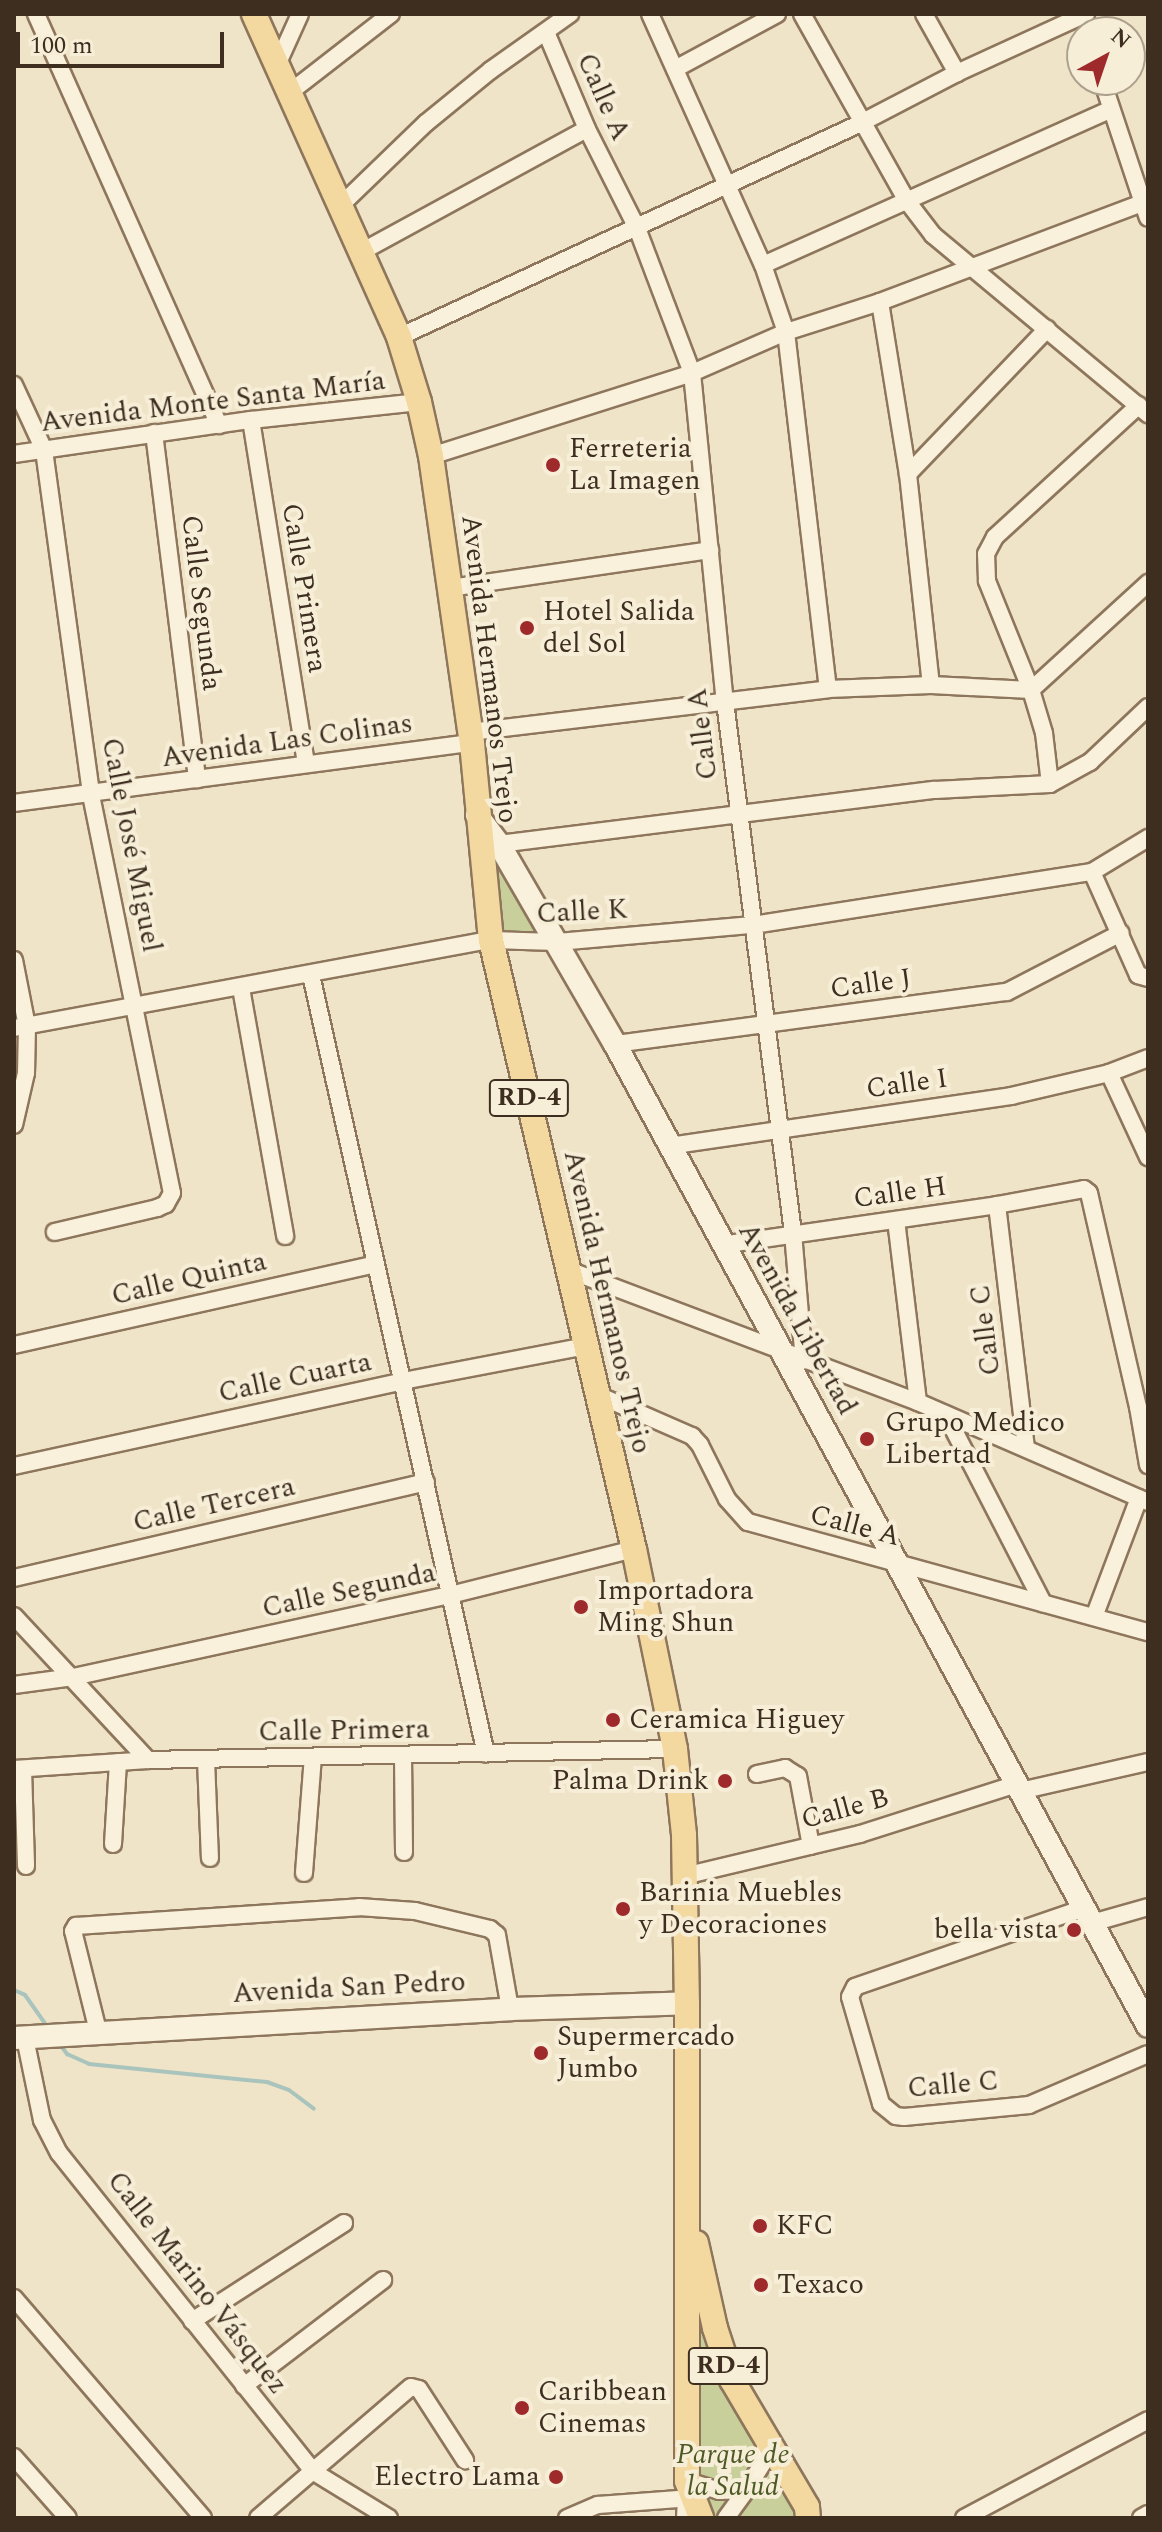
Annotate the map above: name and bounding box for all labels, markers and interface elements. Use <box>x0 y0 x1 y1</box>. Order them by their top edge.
scale bar <box>20 16 228 66</box>
north arrow <box>1066 16 1146 96</box>
text: N <box>1103 20 1138 57</box>
text: 100 m <box>30 28 93 64</box>
street label: Calle A <box>569 48 637 146</box>
street label: Avenida Monte Santa María <box>39 364 387 440</box>
place label: Ferreteria La Imagen <box>569 432 701 498</box>
marker: Ferreteria La Imagen <box>544 456 562 474</box>
street label: Calle Primera <box>274 501 334 675</box>
street label: Calle Segunda <box>174 513 228 693</box>
street label: Avenida Hermanos Trejo <box>453 513 525 825</box>
place label: Hotel Salida del Sol <box>543 595 695 661</box>
marker: Hotel Salida del Sol <box>518 619 536 637</box>
street label: Calle A <box>681 686 725 782</box>
street label: Avenida Las Colinas <box>159 707 415 775</box>
street label: Calle José Miguel <box>94 735 168 955</box>
street label: Calle K <box>536 893 628 931</box>
street label: Calle J <box>828 962 914 1006</box>
street label: Calle I <box>864 1062 950 1106</box>
road number: RD-4 <box>487 1076 571 1120</box>
street label: Avenida Hermanos Trejo <box>556 1147 658 1457</box>
street label: Calle H <box>851 1170 949 1216</box>
street label: Avenida Libertad <box>730 1217 864 1421</box>
street label: Calle Quinta <box>108 1245 270 1313</box>
street label: Calle C <box>964 1283 1008 1377</box>
street label: Calle Cuarta <box>216 1345 374 1411</box>
place label: Grupo Medico Libertad <box>885 1406 1065 1472</box>
marker: Grupo Medico Libertad <box>856 1428 878 1450</box>
street label: Calle Tercera <box>130 1470 298 1540</box>
street label: Calle A <box>806 1498 904 1554</box>
street label: Calle Segunda <box>259 1556 439 1626</box>
place label: Importadora Ming Shun <box>597 1574 754 1640</box>
marker: Importadora Ming Shun <box>572 1598 590 1616</box>
place label: Ceramica Higuey <box>629 1703 844 1737</box>
marker: Ceramica Higuey <box>604 1711 622 1729</box>
street label: Calle Primera <box>258 1713 430 1749</box>
place label: Palma Drink <box>552 1764 709 1798</box>
marker: Palma Drink <box>716 1772 734 1790</box>
street label: Calle B <box>798 1781 892 1837</box>
place label: Barinia Muebles y Decoraciones <box>639 1876 842 1942</box>
marker: Barinia Muebles y Decoraciones <box>614 1900 632 1918</box>
place label: bella vista <box>934 1913 1058 1947</box>
marker: bella vista <box>1065 1921 1083 1939</box>
street label: Avenida San Pedro <box>232 1965 466 2011</box>
place label: Supermercado Jumbo <box>557 2020 735 2086</box>
marker: Supermercado Jumbo <box>532 2044 550 2062</box>
street label: Calle C <box>906 2064 1000 2106</box>
street label: Calle Marino Vásquez <box>100 2165 294 2401</box>
place label: KFC <box>776 2209 834 2243</box>
marker: KFC <box>751 2217 769 2235</box>
place label: Texaco <box>777 2268 864 2302</box>
marker: Texaco <box>752 2276 770 2294</box>
road number: RD-4 <box>686 2344 770 2388</box>
place label: Caribbean Cinemas <box>538 2375 667 2441</box>
marker: Caribbean Cinemas <box>513 2399 531 2417</box>
park label: Parque de la Salud <box>676 2438 790 2504</box>
place label: Electro Lama <box>374 2460 540 2494</box>
marker: Electro Lama <box>547 2468 565 2486</box>

